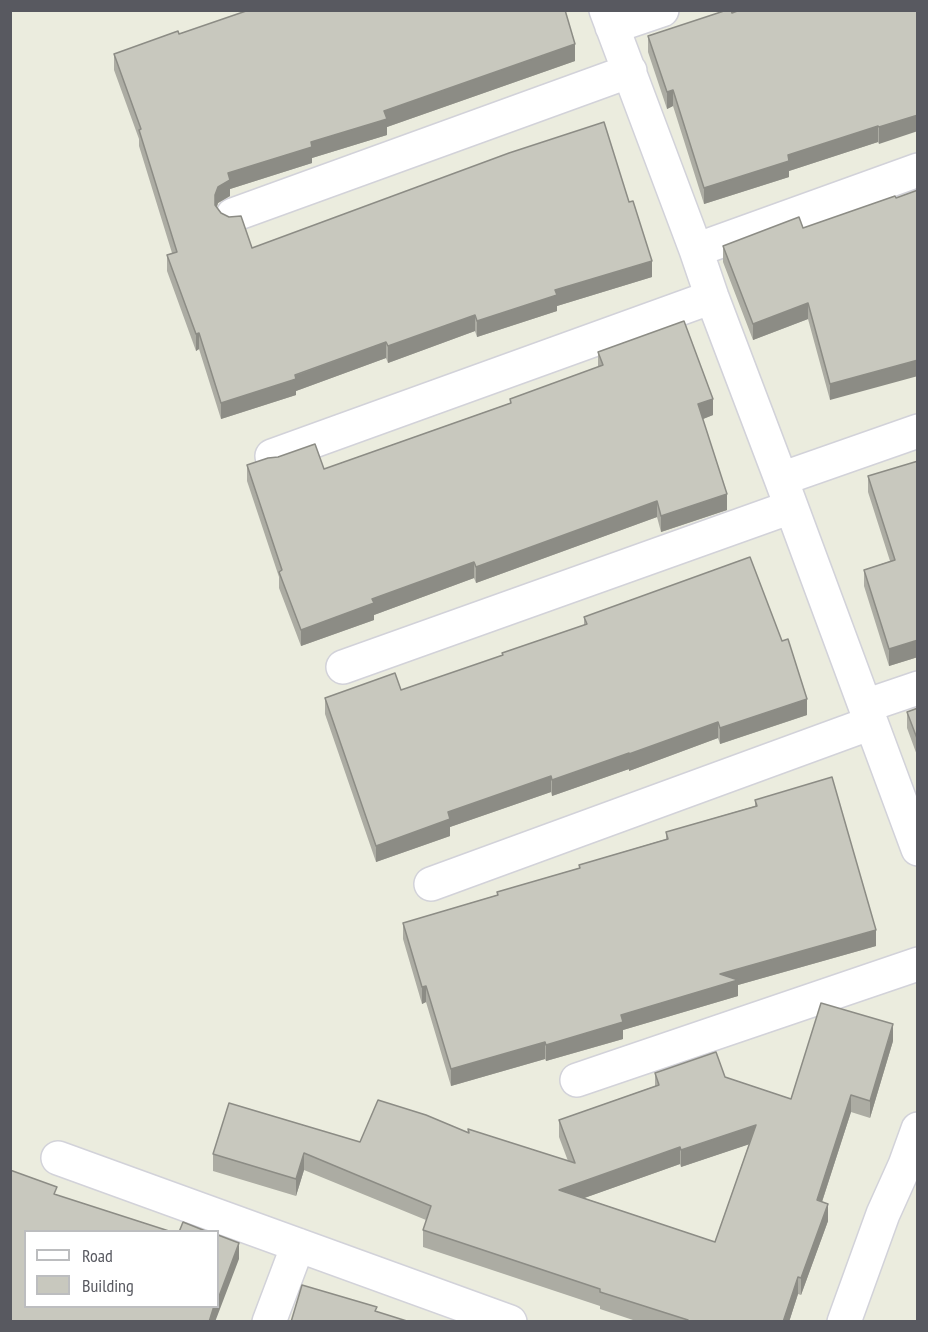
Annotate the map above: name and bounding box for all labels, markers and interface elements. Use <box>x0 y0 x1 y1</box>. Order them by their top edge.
legend <box>24 1230 219 1308</box>
text: Road <box>82 1244 113 1267</box>
text: Building <box>82 1274 134 1297</box>

